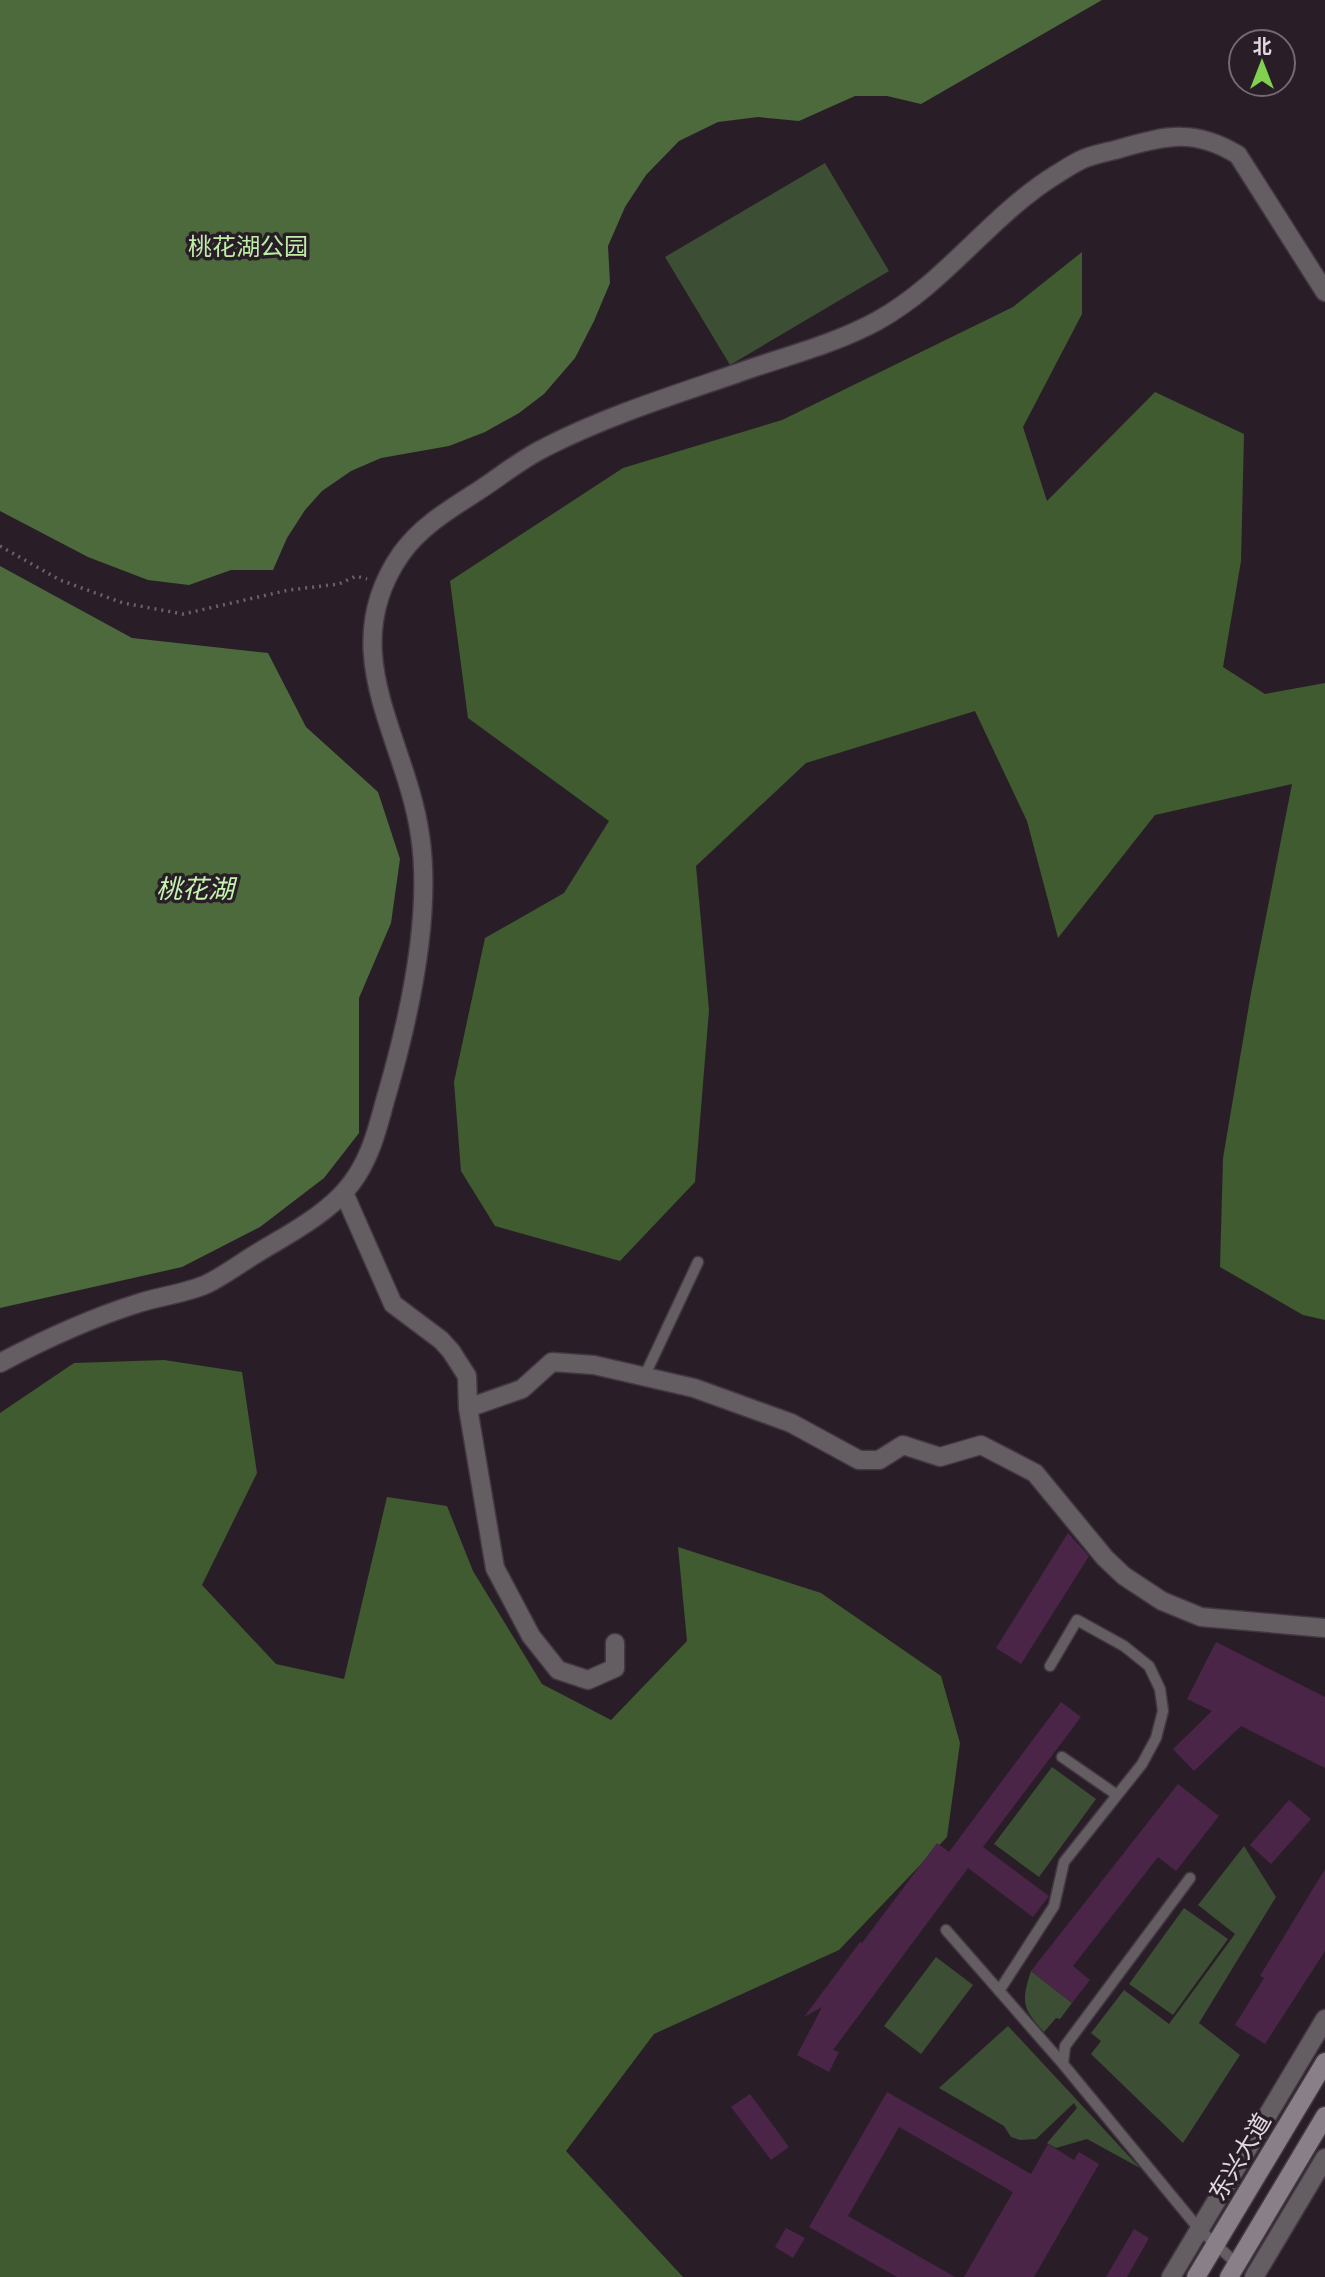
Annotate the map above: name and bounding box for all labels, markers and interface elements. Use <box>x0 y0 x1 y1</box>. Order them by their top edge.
north arrow <box>1227 28 1297 98</box>
text: 北 <box>1252 34 1272 58</box>
park label: 桃花湖公园 <box>188 231 308 262</box>
water label: 桃花湖 <box>156 872 238 905</box>
street label: 东兴大道 <box>1202 2108 1278 2206</box>

